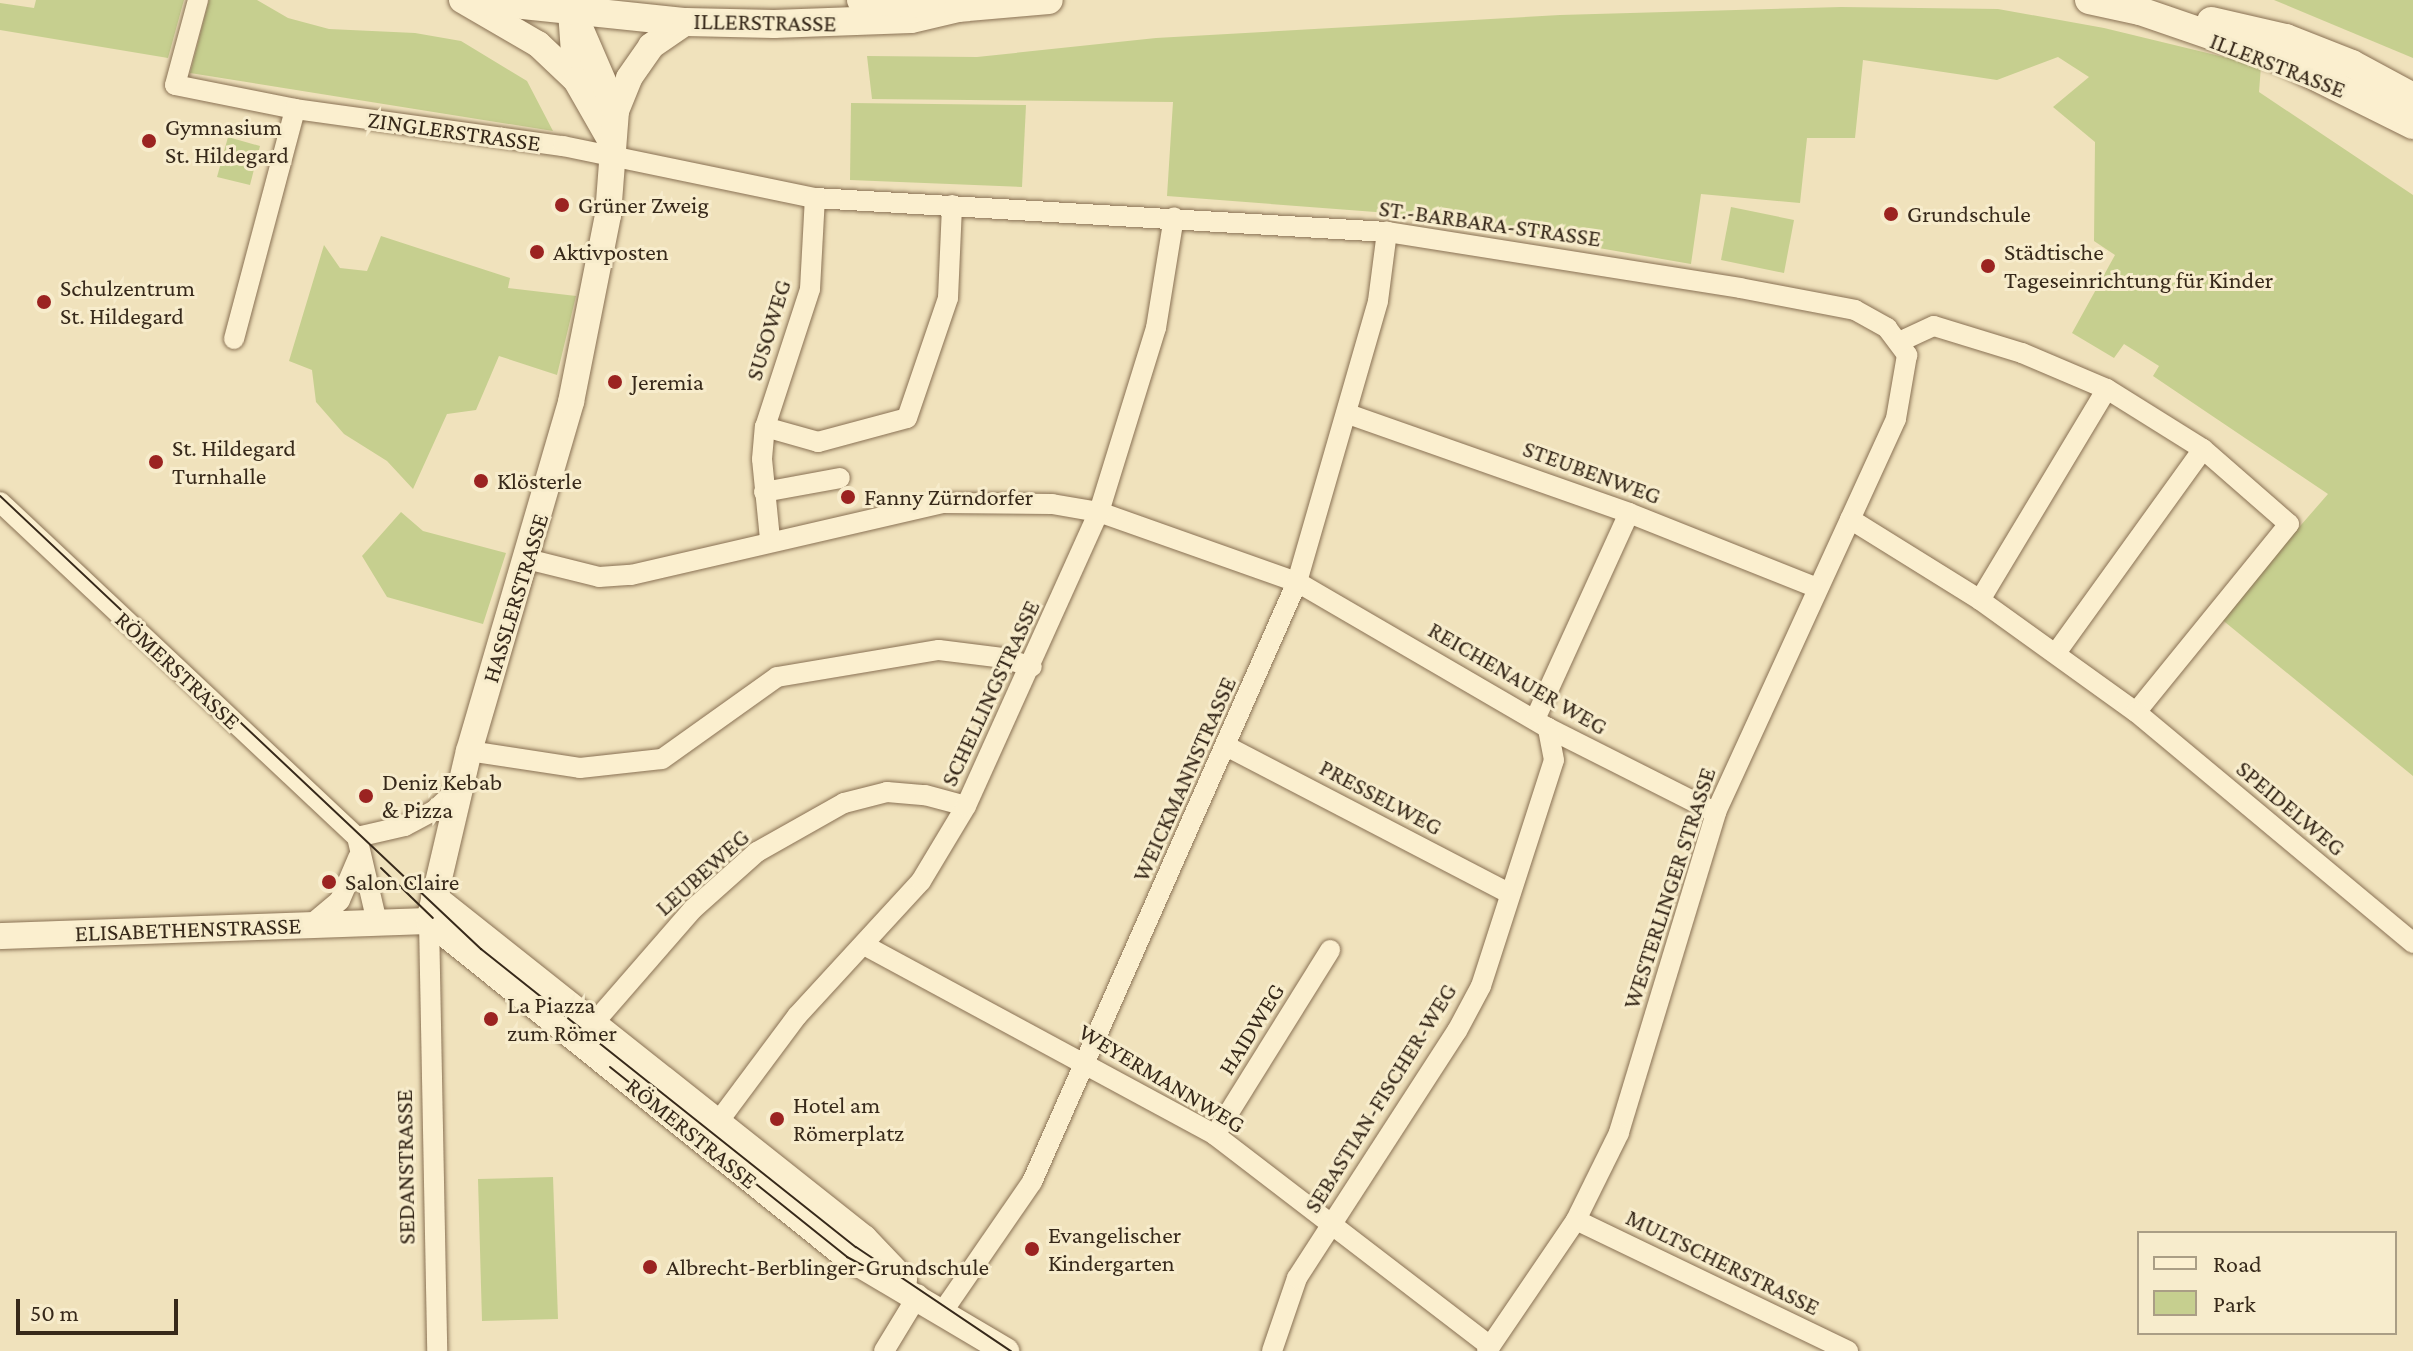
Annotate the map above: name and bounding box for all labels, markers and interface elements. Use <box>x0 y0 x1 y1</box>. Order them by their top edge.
street label: ILLERSTRASSE <box>693 6 837 38</box>
street label: ILLERSTRASSE <box>2206 26 2350 104</box>
street label: ZINGLERSTRASSE <box>366 105 542 157</box>
place label: Gymnasium St. Hildegard <box>165 113 289 169</box>
marker: Gymnasium St. Hildegard <box>140 132 158 150</box>
place label: Grüner Zweig <box>578 191 709 219</box>
street label: ST.-BARBARA-STRASSE <box>1377 193 1603 253</box>
marker: Grüner Zweig <box>553 196 571 214</box>
place label: Grundschule <box>1907 200 2031 228</box>
marker: Grundschule <box>1882 205 1900 223</box>
place label: Aktivposten <box>553 238 669 266</box>
place label: Städtische Tageseinrichtung für Kinder <box>2004 238 2273 294</box>
marker: Aktivposten <box>528 243 546 261</box>
marker: Städtische Tageseinrichtung für Kinder <box>1979 257 1997 275</box>
place label: Schulzentrum St. Hildegard <box>60 274 195 330</box>
street label: SUSOWEG <box>739 276 797 384</box>
marker: Schulzentrum St. Hildegard <box>35 293 53 311</box>
place label: Jeremia <box>631 368 704 396</box>
marker: Jeremia <box>606 373 624 391</box>
place label: St. Hildegard Turnhalle <box>172 434 296 490</box>
street label: STEUBENWEG <box>1519 434 1665 510</box>
marker: St. Hildegard Turnhalle <box>147 453 165 471</box>
place label: Klösterle <box>497 467 582 495</box>
marker: Klösterle <box>472 472 490 490</box>
place label: Fanny Zürndorfer <box>864 483 1033 511</box>
marker: Fanny Zürndorfer <box>839 488 857 506</box>
street label: HASSLERSTRASSE <box>476 510 554 686</box>
street label: SCHELLINGSTRASSE <box>934 595 1046 791</box>
street label: RÖMERSTRASSE <box>109 605 247 735</box>
street label: REICHENAUER WEG <box>1423 615 1613 741</box>
street label: WEICKMANNSTRASSE <box>1126 672 1242 886</box>
street label: PRESSELWEG <box>1315 753 1447 841</box>
street label: SPEIDELWEG <box>2231 754 2351 862</box>
street label: WESTERLINGER STRASSE <box>1616 764 1722 1012</box>
place label: Deniz Kebab & Pizza <box>382 768 502 824</box>
marker: Deniz Kebab & Pizza <box>357 787 375 805</box>
street label: LEUBEWEG <box>649 822 755 922</box>
place label: Salon Claire <box>345 868 459 896</box>
marker: Salon Claire <box>320 873 338 891</box>
street label: ELISABETHENSTRASSE <box>74 911 302 947</box>
street label: HAIDWEG <box>1212 978 1290 1080</box>
street label: SEBASTIAN-FISCHER-WEG <box>1298 978 1462 1218</box>
place label: La Piazza zum Römer <box>507 991 617 1047</box>
marker: La Piazza zum Römer <box>482 1010 500 1028</box>
street label: WEYERMANNWEG <box>1074 1017 1250 1139</box>
street label: RÖMERSTRASSE <box>620 1071 764 1195</box>
street label: SEDANSTRASSE <box>389 1089 421 1245</box>
place label: Hotel am Römerplatz <box>793 1091 904 1147</box>
marker: Hotel am Römerplatz <box>768 1110 786 1128</box>
street label: MULTSCHERSTRASSE <box>1621 1203 1825 1321</box>
place label: Evangelischer Kindergarten <box>1048 1221 1181 1277</box>
legend <box>2137 1231 2397 1335</box>
marker: Evangelischer Kindergarten <box>1023 1240 1041 1258</box>
text: Road <box>2213 1250 2262 1277</box>
place label: Albrecht-Berblinger-Grundschule <box>666 1253 989 1281</box>
marker: Albrecht-Berblinger-Grundschule <box>641 1258 659 1276</box>
scale bar <box>20 1283 182 1333</box>
text: Park <box>2213 1290 2256 1317</box>
text: 50 m <box>30 1299 79 1326</box>

